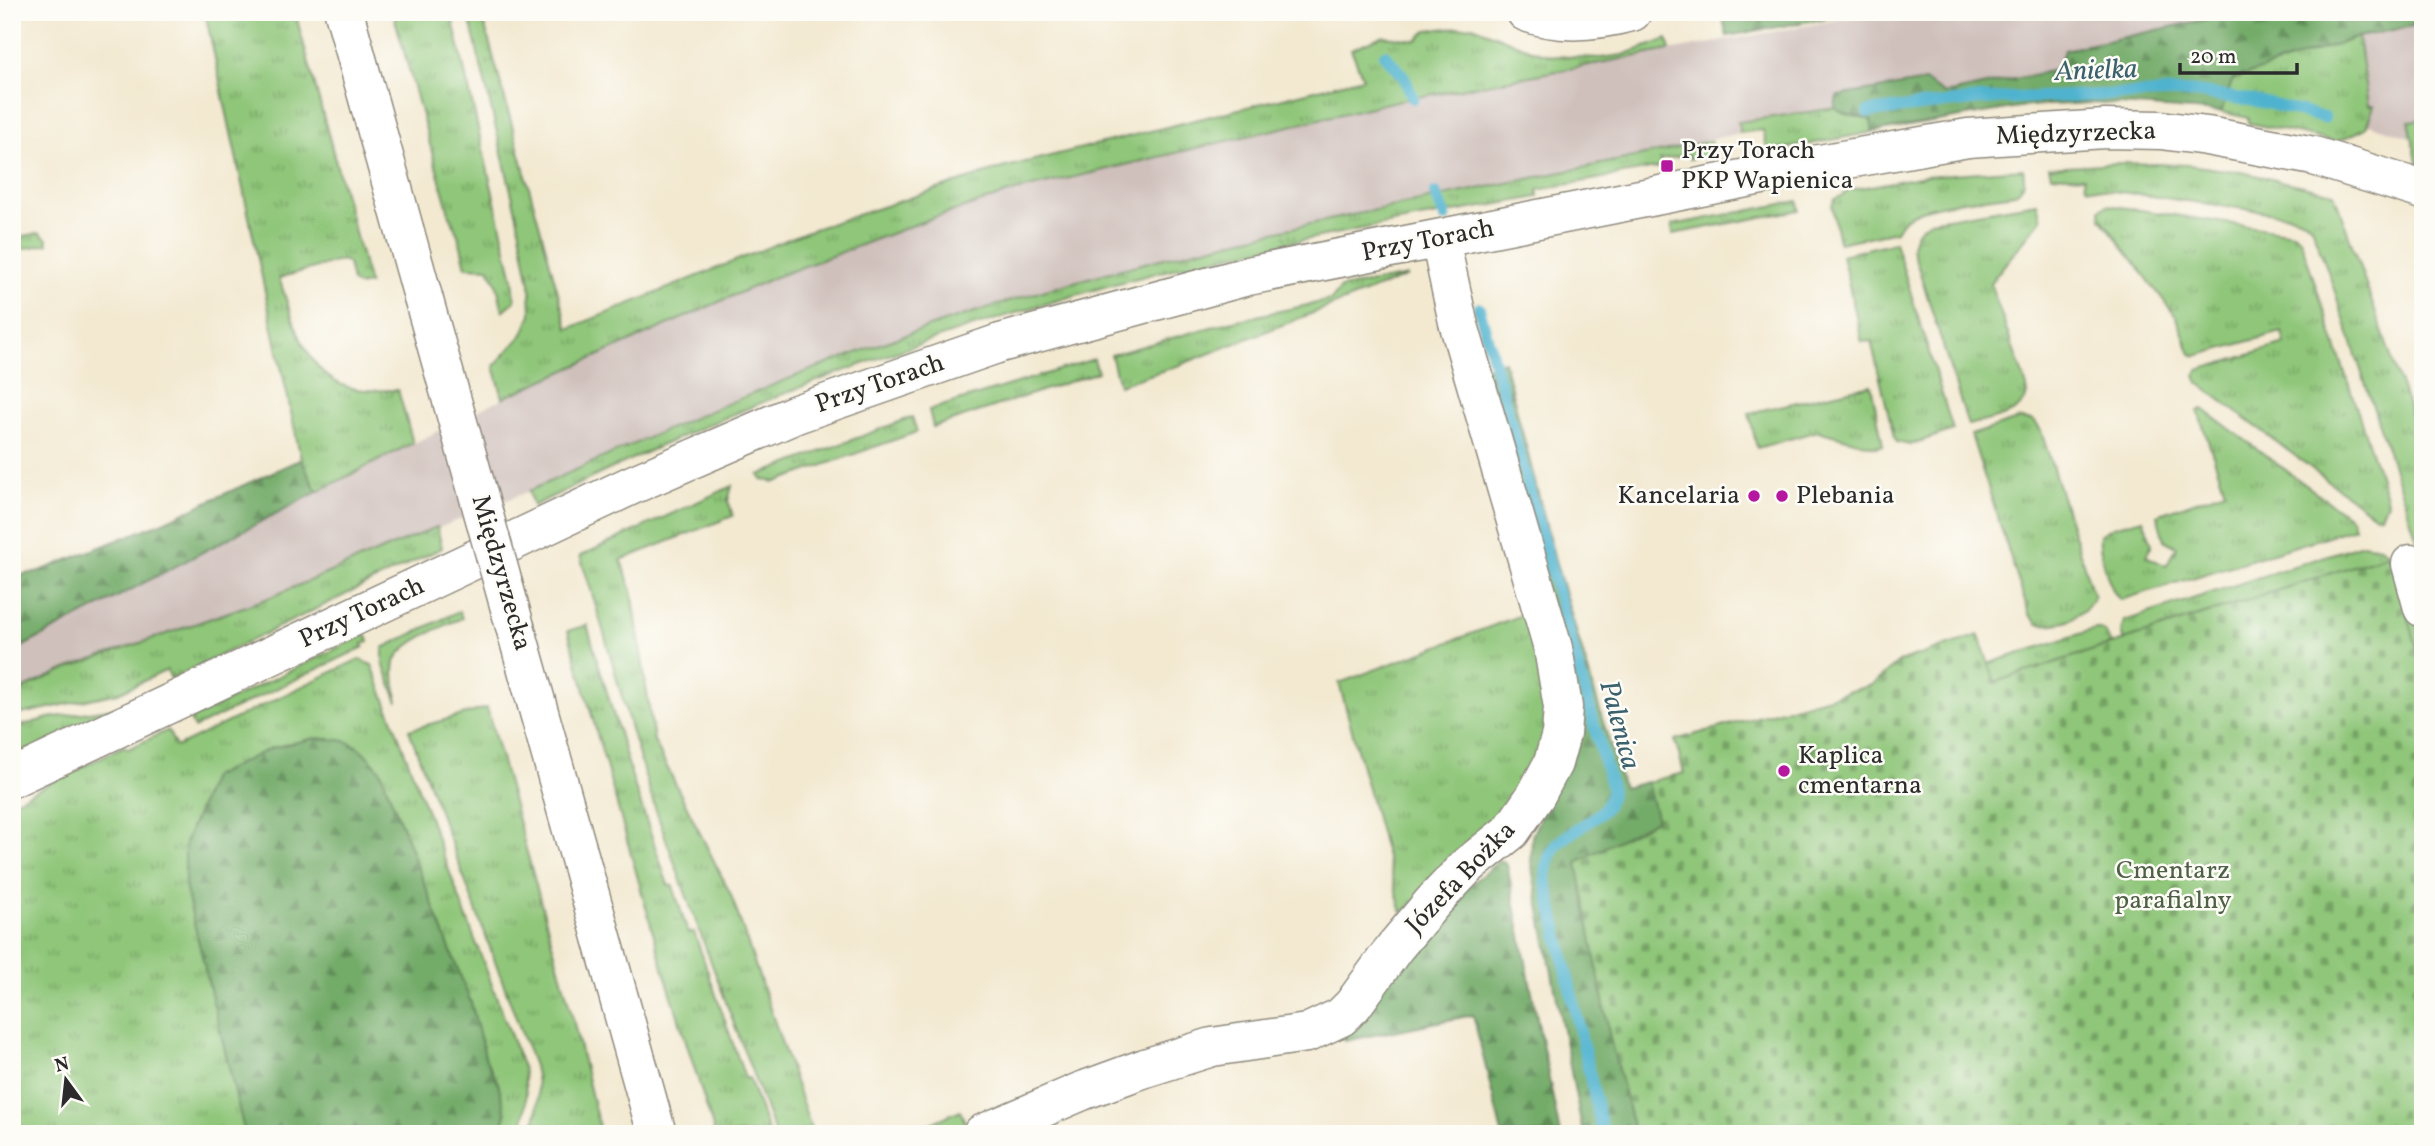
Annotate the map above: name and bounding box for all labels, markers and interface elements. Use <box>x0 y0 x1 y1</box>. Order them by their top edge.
scale bar <box>2180 32 2297 76</box>
text: 20 m <box>2190 43 2236 72</box>
water label: Anielka <box>2053 50 2138 92</box>
street label: Międzyrzecka <box>1995 113 2157 155</box>
place label: Przy Torach PKP Wapienica <box>1681 133 1853 199</box>
marker: Przy Torach PKP Wapienica <box>1659 158 1675 174</box>
street label: Przy Torach <box>1359 211 1497 271</box>
street label: Przy Torach <box>811 345 949 423</box>
place label: Kancelaria <box>1618 478 1740 514</box>
place label: Plebania <box>1796 478 1895 514</box>
marker: Kancelaria <box>1746 488 1762 504</box>
marker: Plebania <box>1774 488 1790 504</box>
street label: Międzyrzecka <box>462 491 540 655</box>
street label: Przy Torach <box>294 568 430 658</box>
water label: Palenica <box>1588 676 1650 774</box>
place label: Kaplica cmentarna <box>1798 738 1922 804</box>
marker: Kaplica cmentarna <box>1776 763 1792 779</box>
street label: Józefa Bożka <box>1398 813 1524 943</box>
park label: Cmentarz parafialny <box>2114 853 2232 919</box>
north arrow <box>32 1044 102 1114</box>
text: N <box>52 1051 72 1080</box>

